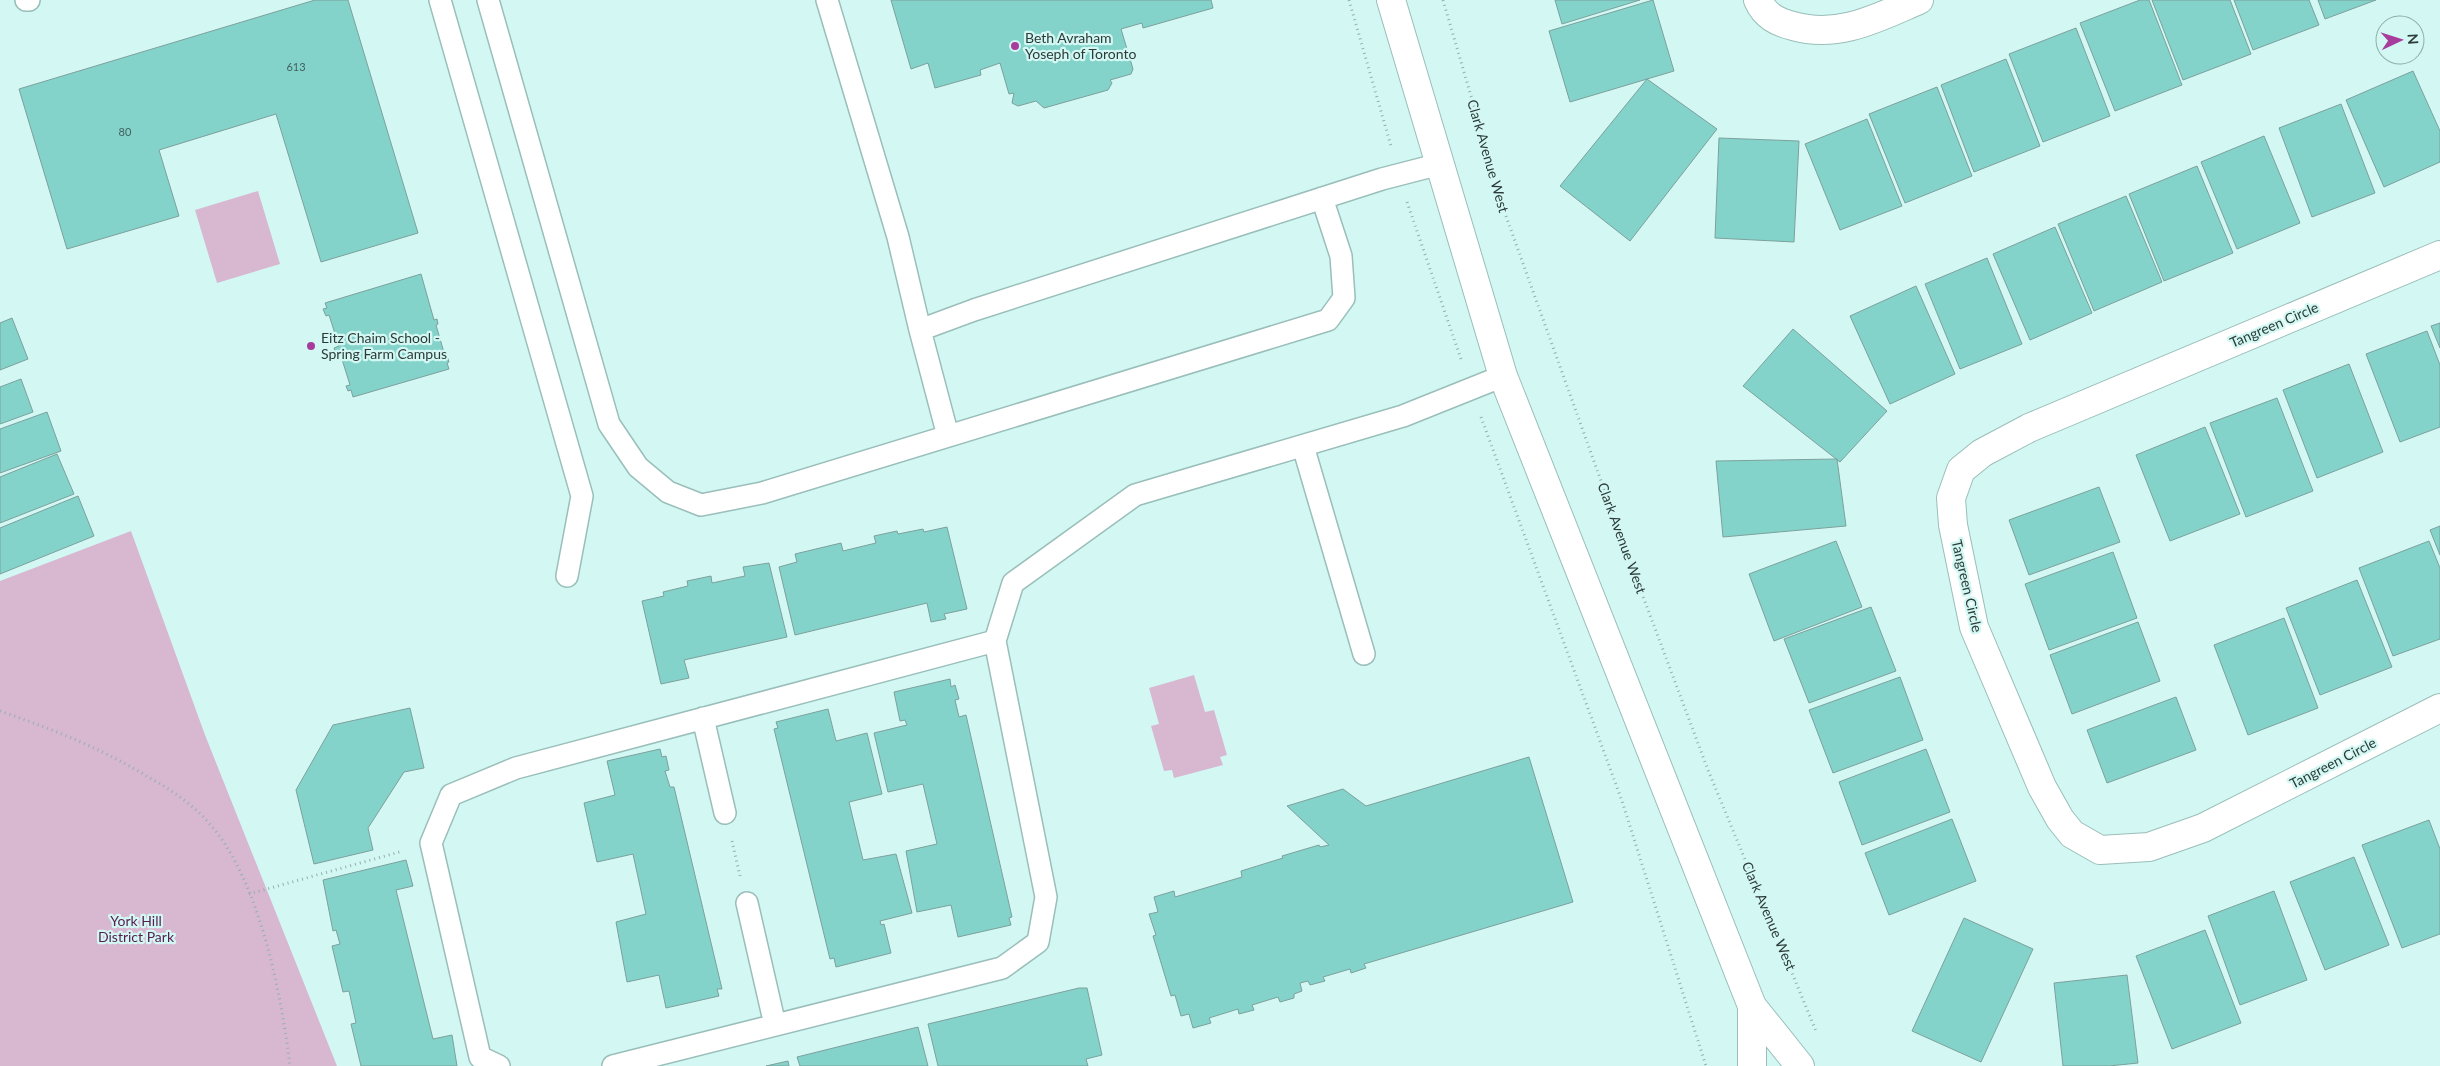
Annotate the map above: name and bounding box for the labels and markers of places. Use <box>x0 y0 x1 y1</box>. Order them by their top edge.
place label: Beth Avraham Yoseph of Toronto <box>1025 29 1136 62</box>
marker: Beth Avraham Yoseph of Toronto <box>1009 40 1021 52</box>
place label: Eitz Chaim School - Spring Farm Campus <box>321 329 447 362</box>
marker: Eitz Chaim School - Spring Farm Campus <box>305 340 317 352</box>

